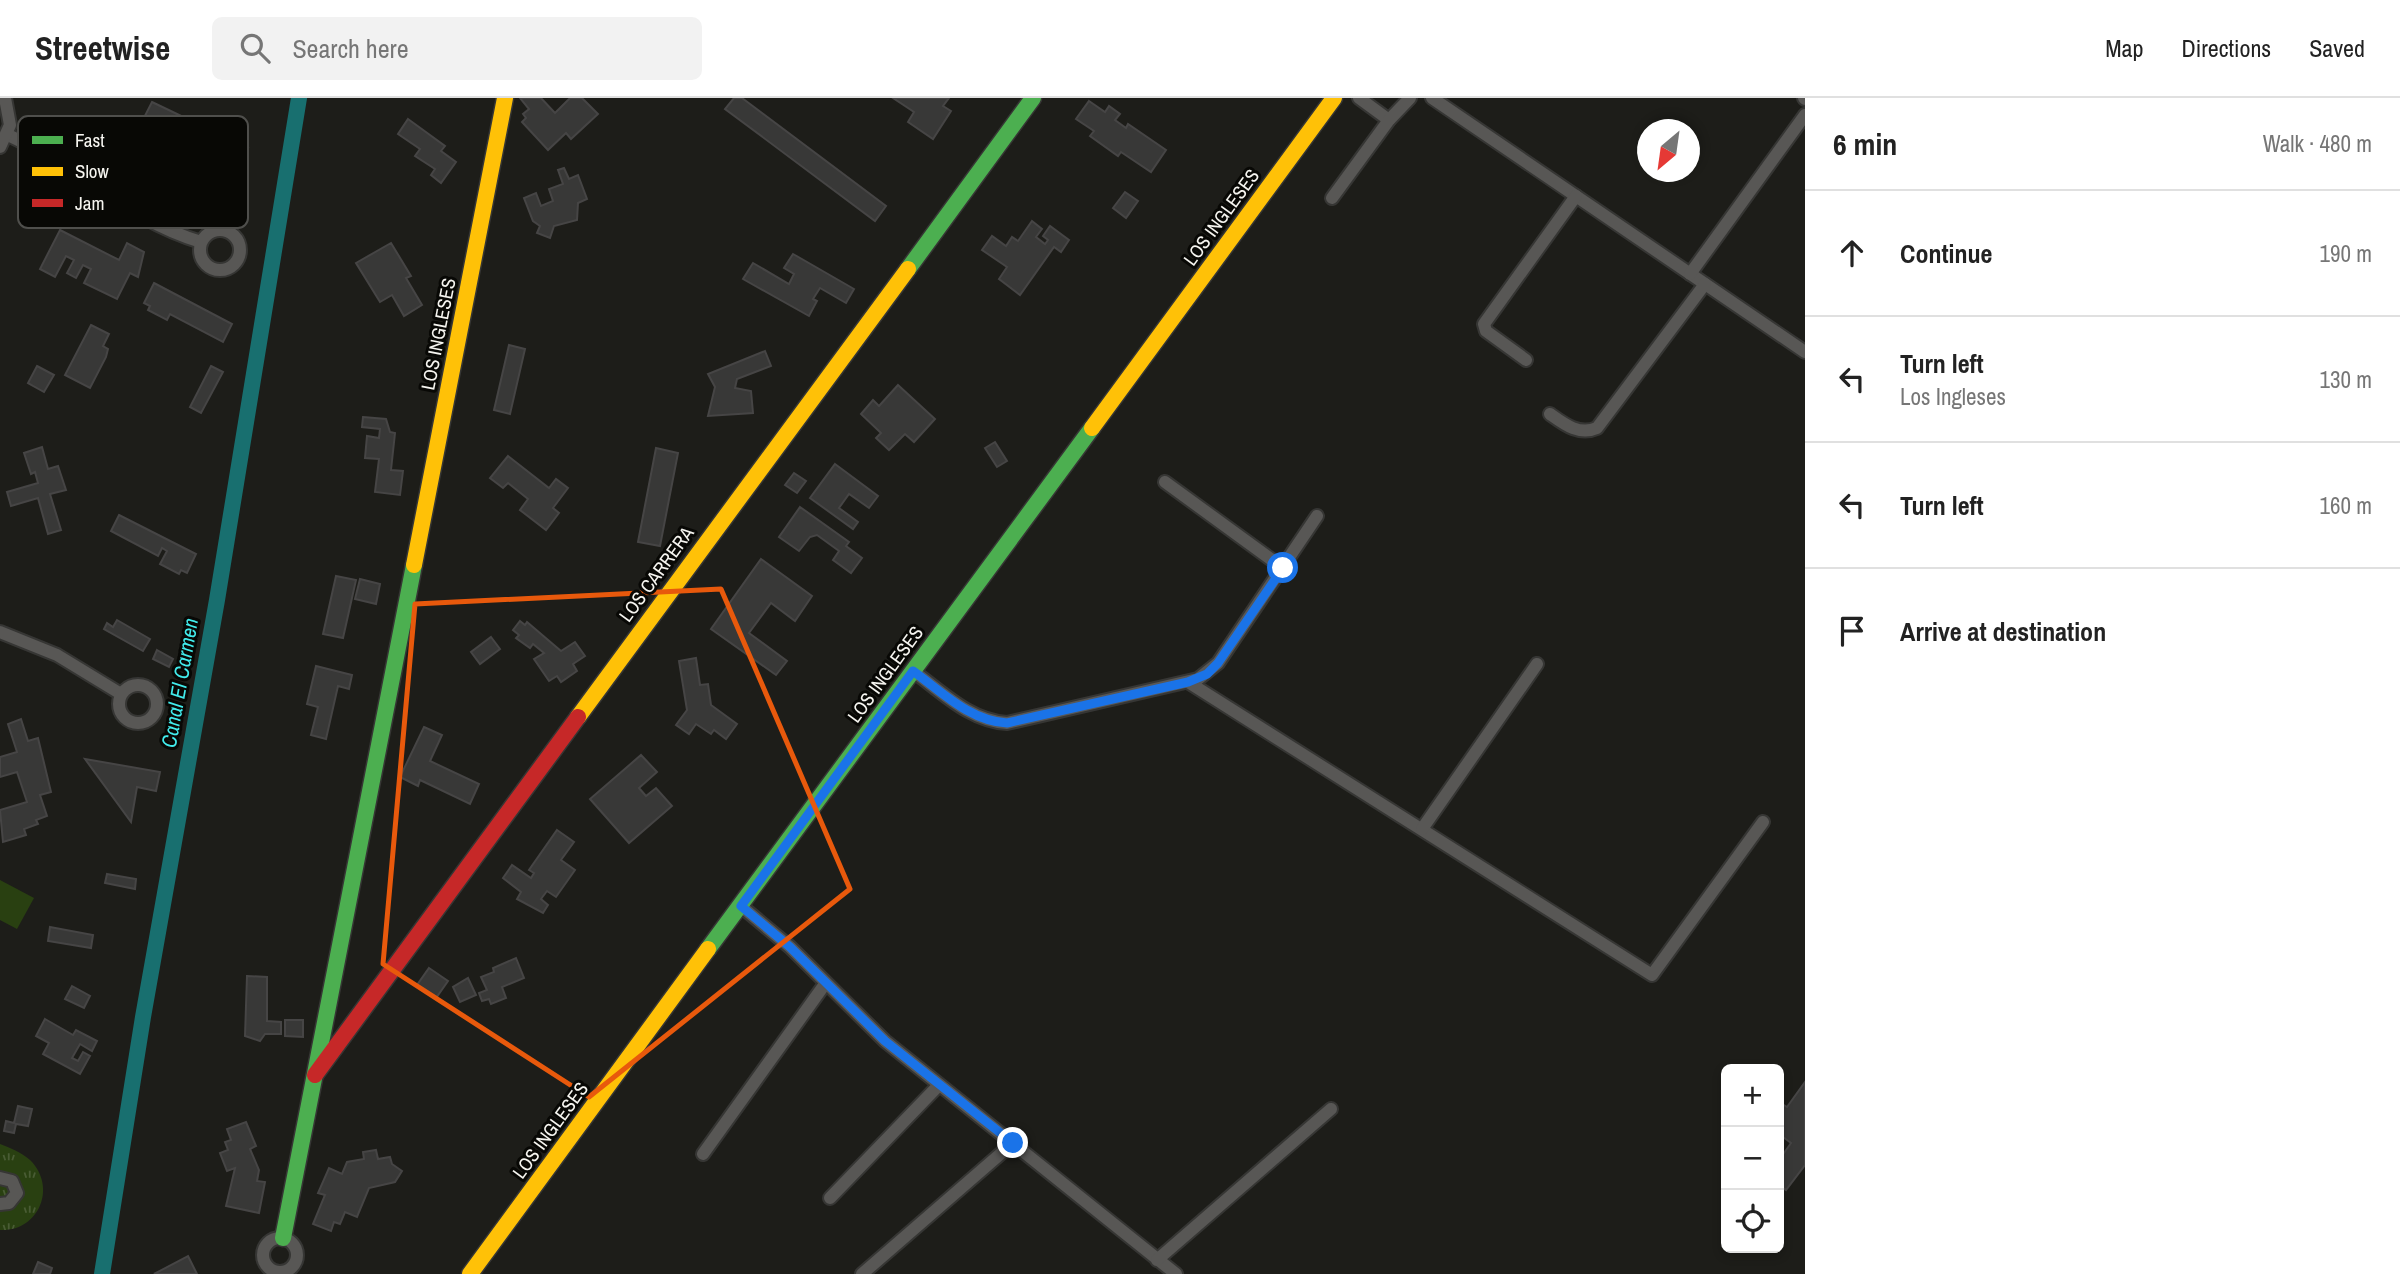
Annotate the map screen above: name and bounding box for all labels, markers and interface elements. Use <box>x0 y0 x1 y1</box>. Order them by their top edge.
search box <box>212 17 702 80</box>
text: Streetwise <box>35 26 170 70</box>
icon: search <box>236 29 274 67</box>
text: Search here <box>292 31 409 66</box>
text: Map <box>2105 32 2143 64</box>
text: Directions <box>2181 32 2271 64</box>
text: Saved <box>2309 32 2365 64</box>
legend <box>18 116 248 228</box>
north arrow <box>1637 119 1700 182</box>
text: 6 min <box>1833 124 1897 164</box>
text: Fast <box>75 127 105 153</box>
text: Walk · 480 m <box>2263 128 2372 159</box>
text: Slow <box>75 158 110 184</box>
street label: LOS INGLESES <box>1177 163 1265 271</box>
text: Jam <box>75 190 104 216</box>
icon: ahead <box>1833 234 1871 272</box>
text: Continue <box>1900 236 1992 271</box>
text: 190 m <box>2320 238 2372 269</box>
street label: LOS INGLESES <box>414 276 462 392</box>
text: Turn left <box>1900 346 1984 381</box>
icon: left <box>1833 360 1871 398</box>
text: 130 m <box>2320 364 2372 395</box>
text: Los Ingleses <box>1900 381 2006 412</box>
icon: left <box>1833 486 1871 524</box>
text: Turn left <box>1900 488 1984 523</box>
text: 160 m <box>2320 490 2372 521</box>
street label: LOS CARRERA <box>613 521 700 627</box>
route start <box>1267 552 1298 583</box>
icon: arrive <box>1833 612 1871 650</box>
text: Arrive at destination <box>1900 614 2106 649</box>
water label: Canal El Carmen <box>154 616 205 750</box>
street label: LOS INGLESES <box>841 620 929 728</box>
map controls <box>1721 1064 1784 1253</box>
button: + <box>1721 1064 1784 1127</box>
street label: LOS INGLESES <box>506 1076 594 1184</box>
route end <box>997 1127 1028 1158</box>
button: − <box>1721 1127 1784 1190</box>
button: locate <box>1721 1190 1784 1253</box>

